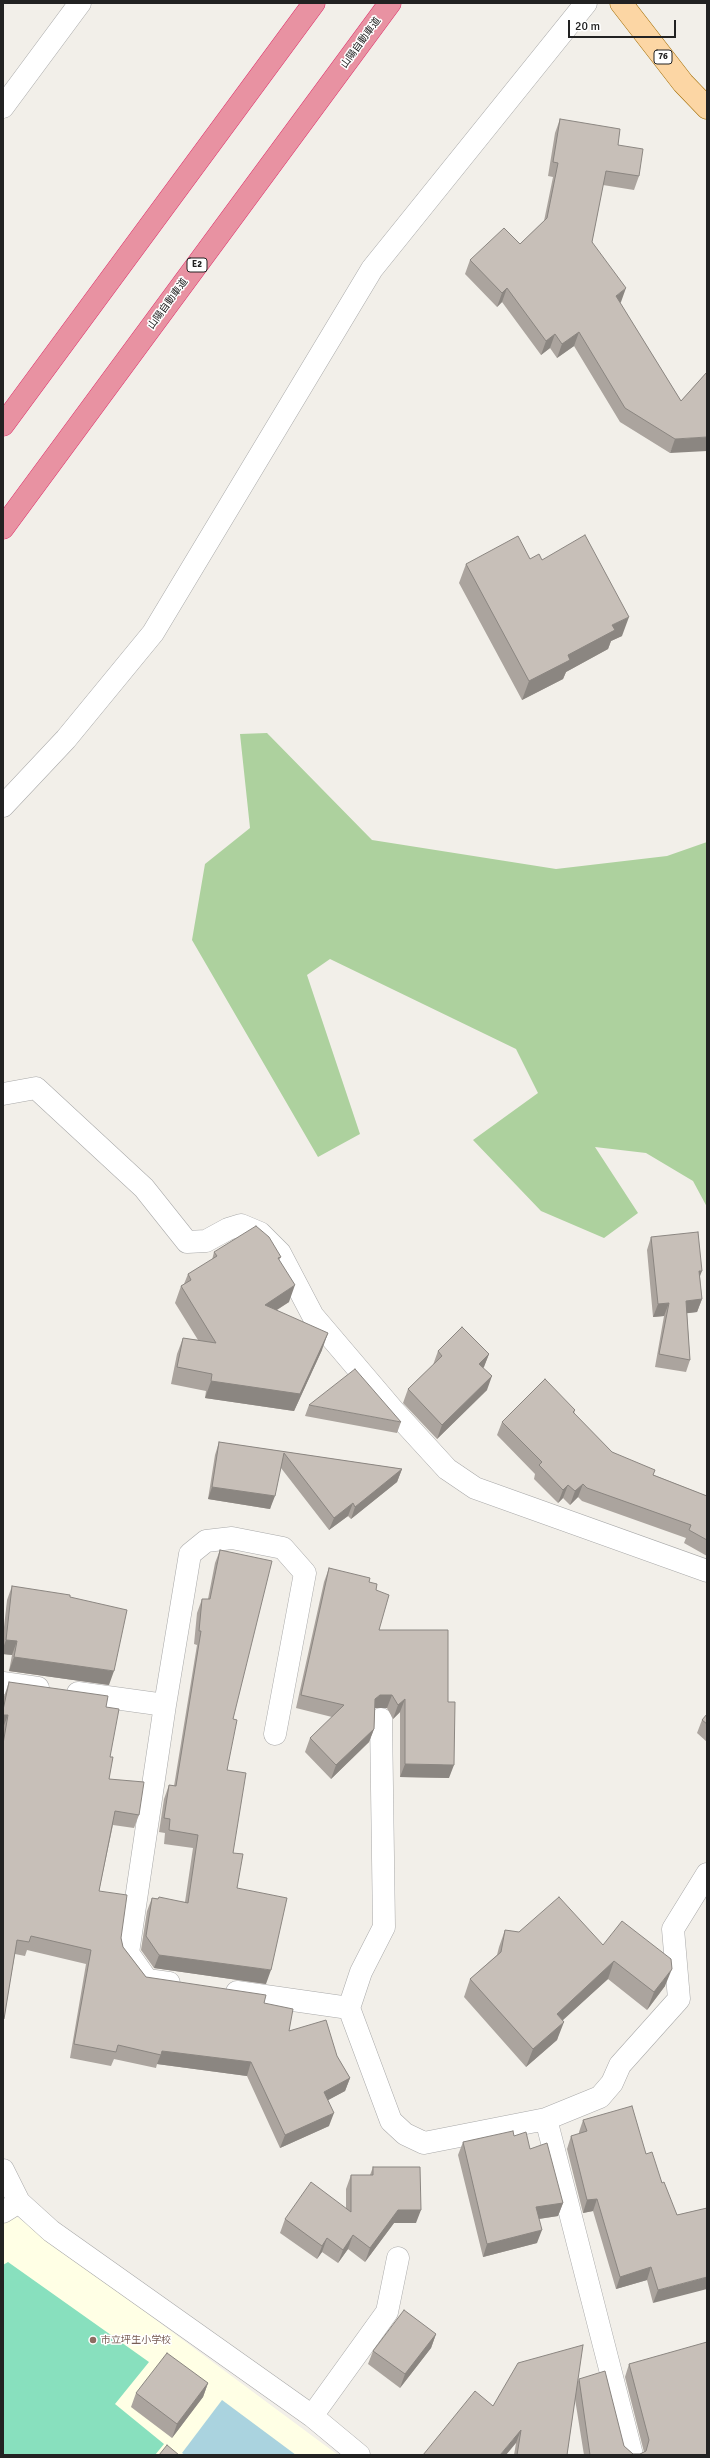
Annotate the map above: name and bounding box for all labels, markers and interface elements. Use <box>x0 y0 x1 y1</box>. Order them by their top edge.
scale bar <box>570 12 678 38</box>
street label: 山陽自動車道 <box>339 15 383 71</box>
text: 20 m <box>575 19 600 34</box>
road number: 76 <box>654 50 672 64</box>
road number: E2 <box>187 258 207 272</box>
street label: 山陽自動車道 <box>146 276 190 332</box>
place label: 市立坪生小学校 <box>101 2334 171 2346</box>
marker: 市立坪生小学校 <box>88 2335 98 2345</box>

